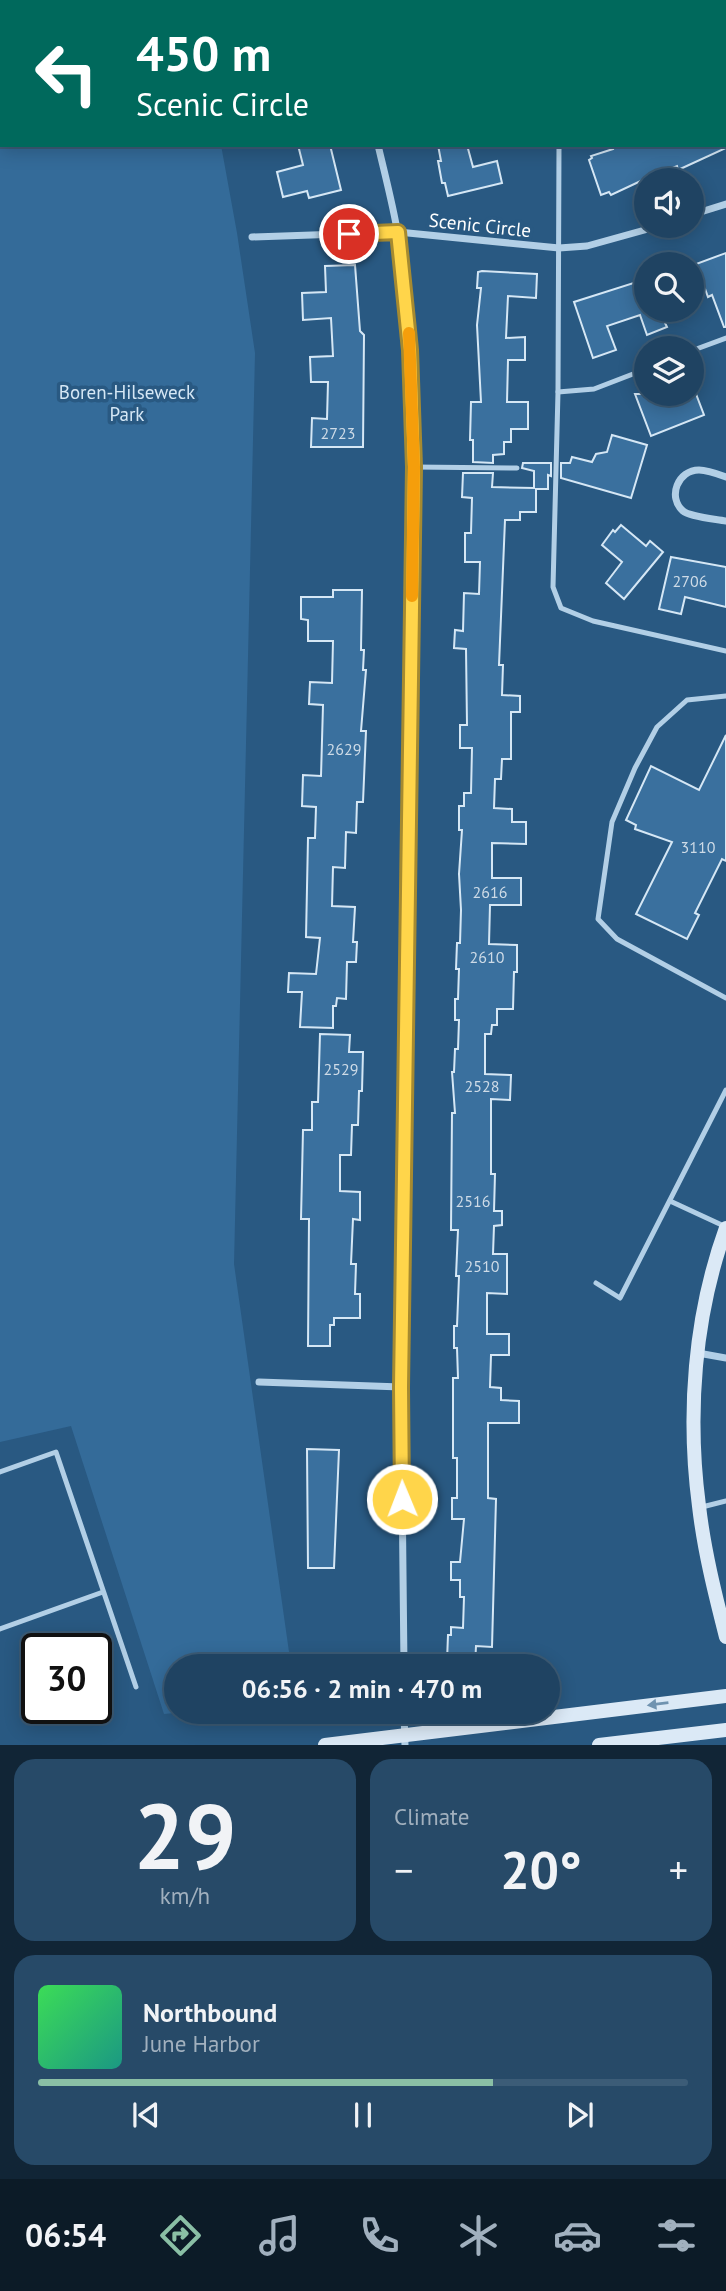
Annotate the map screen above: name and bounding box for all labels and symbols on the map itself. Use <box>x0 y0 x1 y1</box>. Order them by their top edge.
pin <box>319 204 379 264</box>
street label: Scenic Circle <box>428 208 532 242</box>
park label: Boren-Hilseweck Park <box>59 380 195 426</box>
house number: 2723 <box>321 423 355 443</box>
house number: 2706 <box>673 571 707 591</box>
house number: 2629 <box>327 739 361 759</box>
house number: 3110 <box>681 837 716 857</box>
house number: 2616 <box>473 882 507 902</box>
house number: 2610 <box>470 947 505 967</box>
house number: 2529 <box>324 1059 358 1079</box>
house number: 2528 <box>465 1076 499 1096</box>
house number: 2516 <box>456 1191 490 1211</box>
house number: 2510 <box>465 1256 500 1276</box>
position arrow <box>365 1462 439 1536</box>
speed limit sign: 30 <box>21 1633 112 1724</box>
one-way arrow <box>647 1699 669 1710</box>

